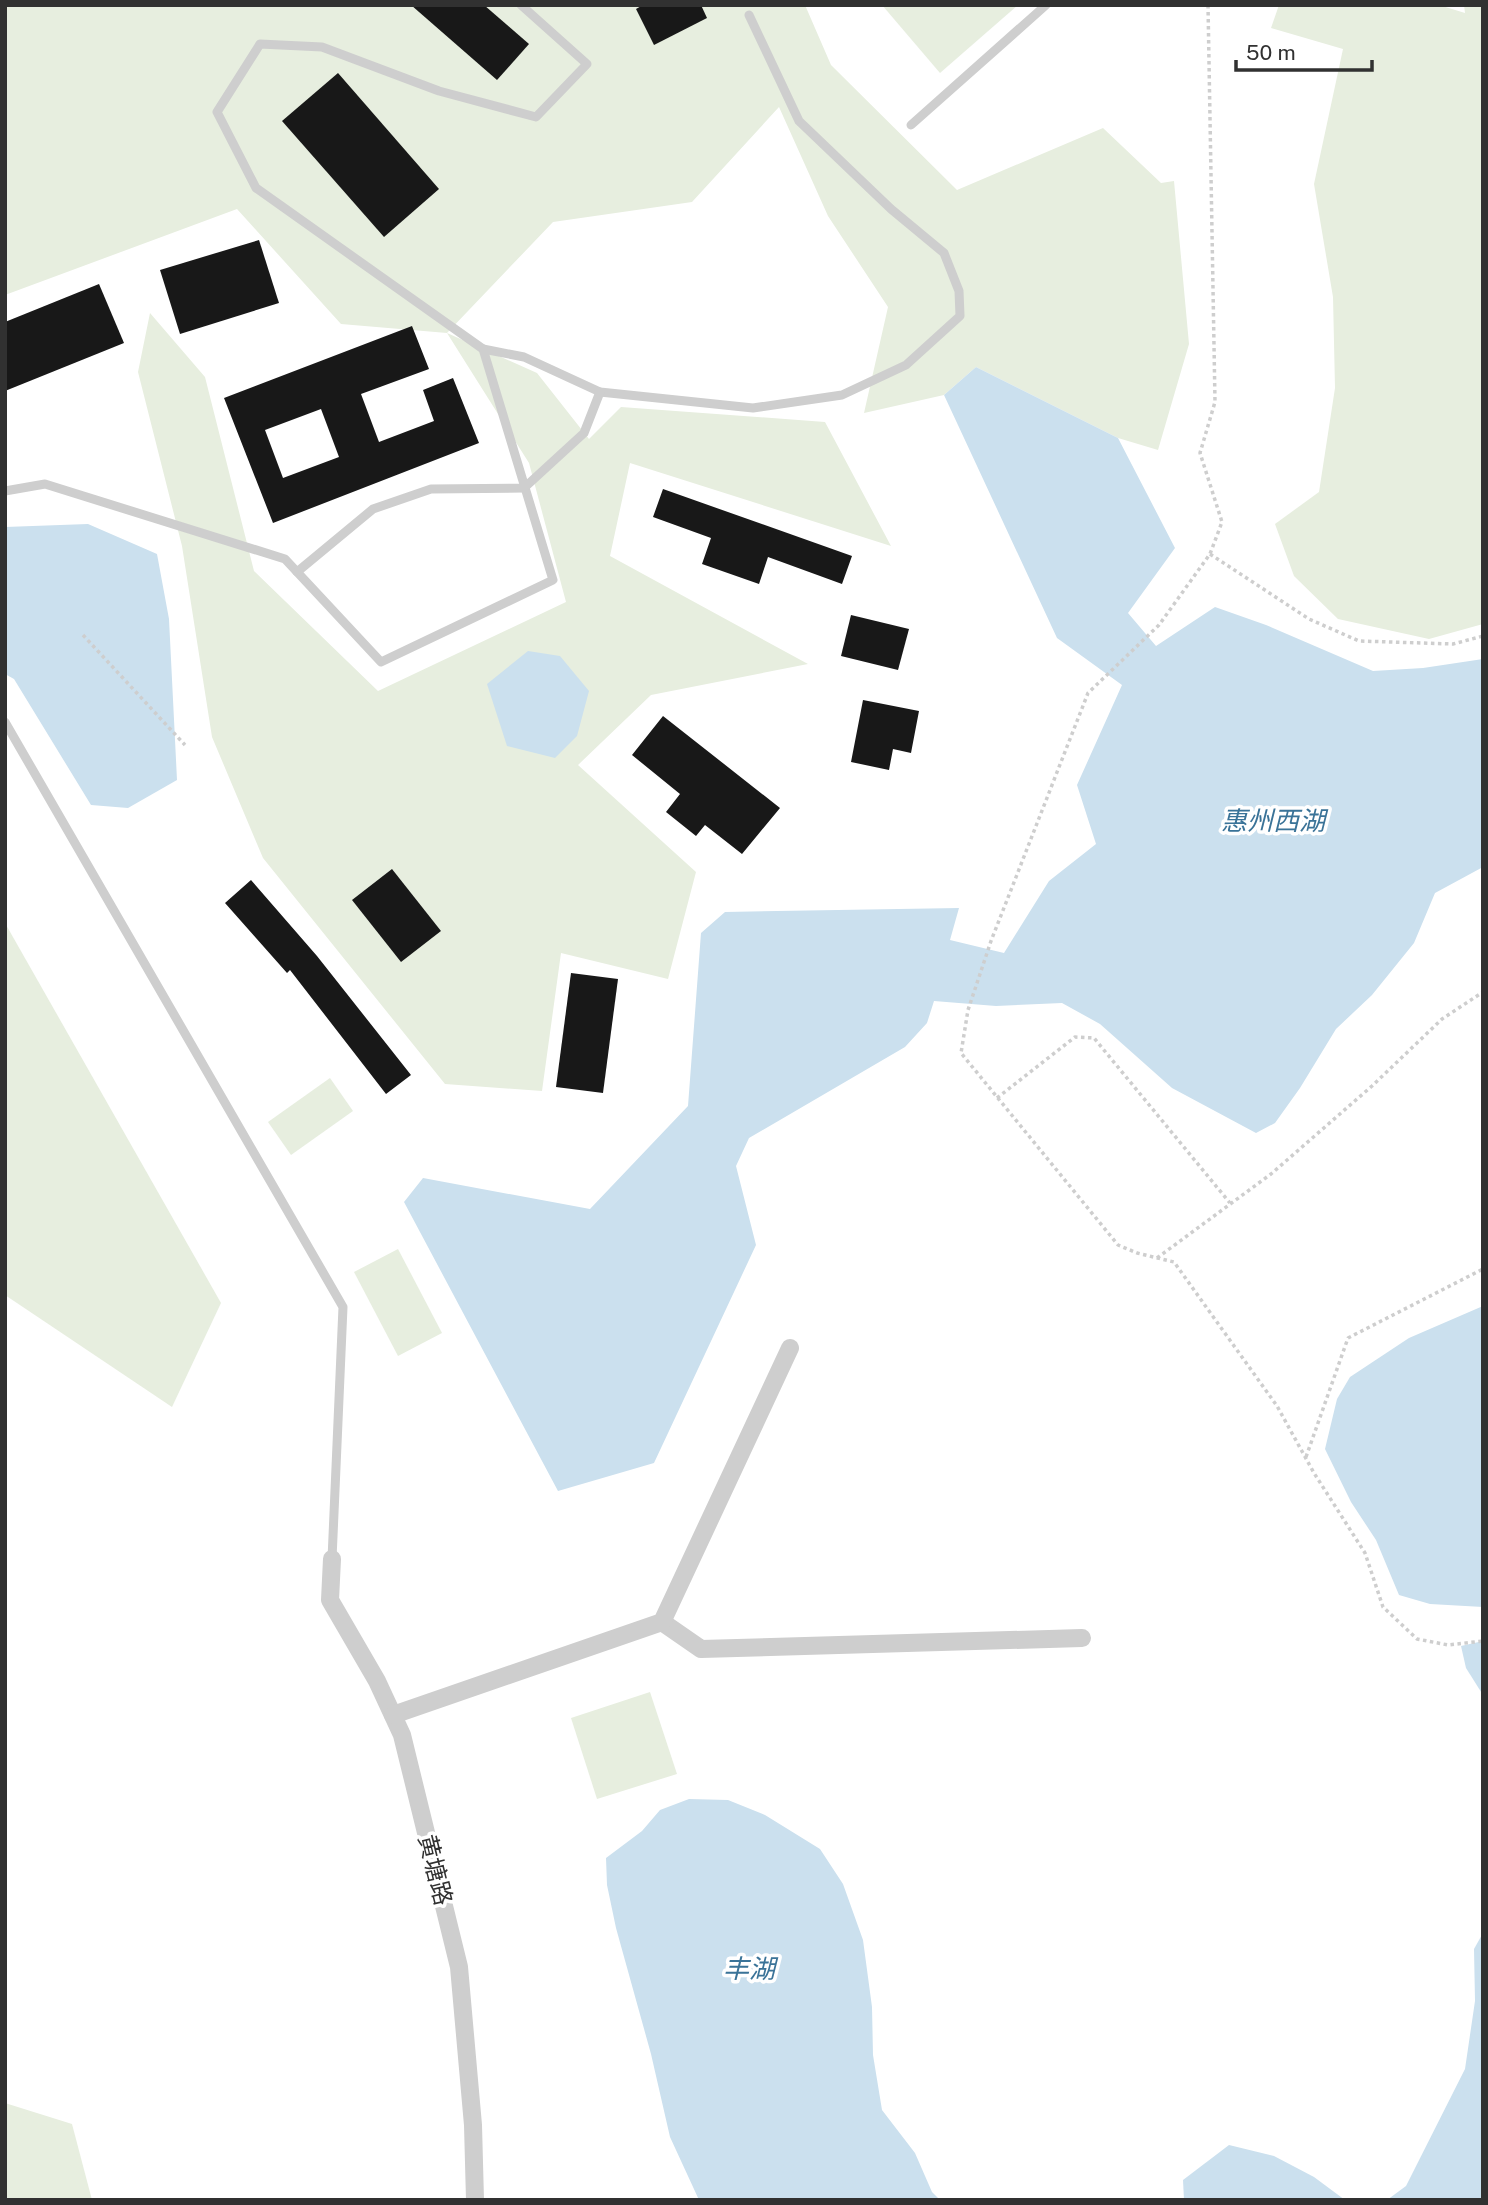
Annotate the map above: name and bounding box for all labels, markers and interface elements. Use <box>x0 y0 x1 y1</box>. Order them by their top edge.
scale bar <box>1236 28 1372 72</box>
text: 50 m <box>1246 40 1296 65</box>
water label: 惠州西湖 <box>1221 805 1329 836</box>
street label: 黄塘路 <box>414 1831 458 1908</box>
water label: 丰湖 <box>723 1953 779 1984</box>

